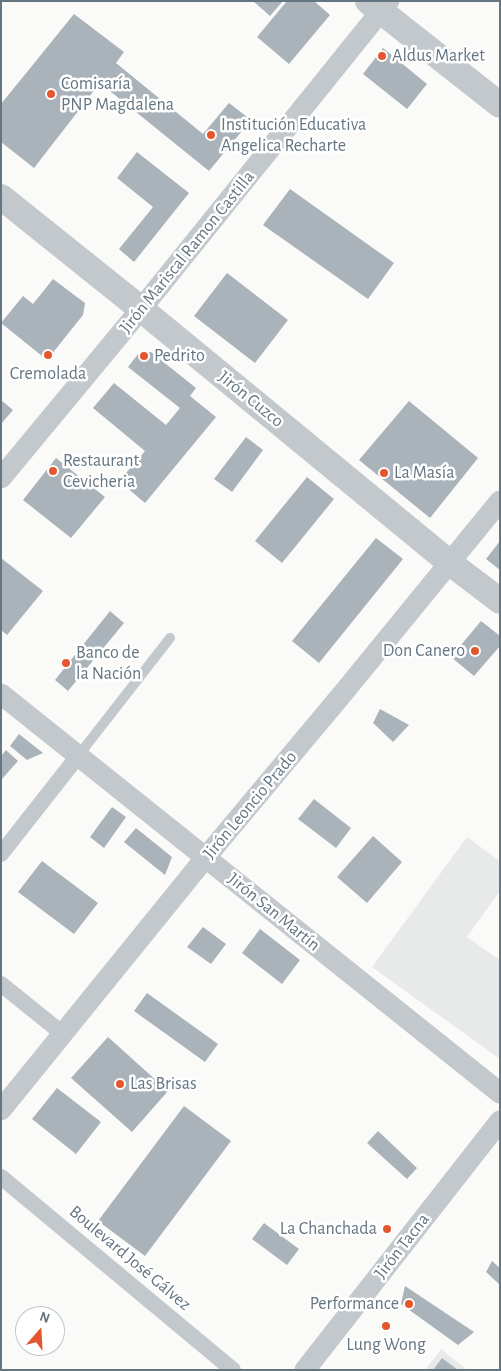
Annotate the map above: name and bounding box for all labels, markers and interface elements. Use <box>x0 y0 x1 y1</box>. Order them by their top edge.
place label: Aldus Market <box>392 45 485 67</box>
marker: Aldus Market <box>376 50 388 62</box>
place label: Comisaría PNP Magdalena <box>61 73 174 116</box>
marker: Comisaría PNP Magdalena <box>45 88 57 100</box>
place label: Institución Educativa Angelica Recharte <box>221 114 366 156</box>
marker: Institución Educativa Angelica Recharte <box>205 129 217 141</box>
street label: Jirón Mariscal Ramon Castilla <box>115 166 259 338</box>
place label: Pedrito <box>154 345 205 367</box>
marker: Cremolada <box>42 349 54 361</box>
marker: Pedrito <box>138 350 150 362</box>
place label: Cremolada <box>10 363 86 385</box>
street label: Jirón Cuzco <box>214 366 288 432</box>
place label: Restaurant Cevicheria <box>63 450 139 492</box>
place label: La Masía <box>394 462 454 484</box>
marker: Restaurant Cevicheria <box>47 465 59 477</box>
marker: La Masía <box>378 467 390 479</box>
place label: Don Canero <box>383 640 465 662</box>
place label: Banco de la Nación <box>76 642 141 684</box>
marker: Don Canero <box>469 645 481 657</box>
marker: Banco de la Nación <box>60 657 72 669</box>
street label: Jirón Leoncio Prado <box>199 747 301 863</box>
street label: Jirón San Martín <box>223 868 325 956</box>
place label: Las Brisas <box>130 1073 197 1095</box>
marker: Las Brisas <box>114 1078 126 1090</box>
street label: Boulevard José Gálvez <box>65 1201 195 1315</box>
street label: Jirón Tacna <box>370 1209 434 1283</box>
place label: La Chanchada <box>280 1218 377 1240</box>
marker: La Chanchada <box>381 1223 393 1235</box>
place label: Performance <box>310 1293 399 1315</box>
marker: Performance <box>403 1298 415 1310</box>
north arrow <box>15 1306 65 1356</box>
text: N <box>38 1310 51 1326</box>
marker: Lung Wong <box>380 1320 392 1332</box>
place label: Lung Wong <box>346 1334 426 1356</box>

